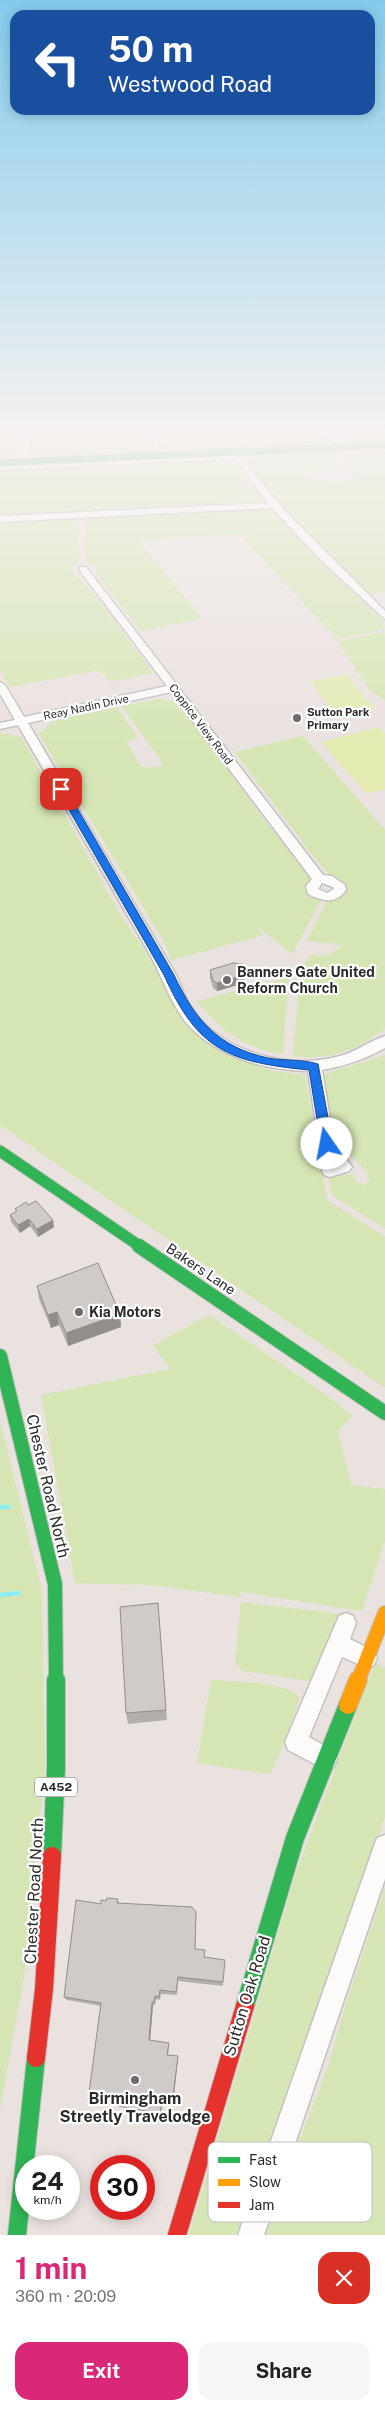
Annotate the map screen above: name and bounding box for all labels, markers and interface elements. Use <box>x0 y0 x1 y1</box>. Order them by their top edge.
text: 50 m <box>108 29 193 70</box>
icon: left <box>25 30 90 95</box>
text: Westwood Road <box>108 71 272 97</box>
street label: Coppice View Road <box>167 681 235 767</box>
street label: Reay Nadin Drive <box>42 692 130 722</box>
place label: Sutton Park Primary <box>307 706 370 731</box>
marker: Sutton Park Primary <box>291 712 303 724</box>
pin <box>40 768 82 810</box>
icon: arrive <box>47 775 75 803</box>
place label: Banners Gate United Reform Church <box>237 964 375 996</box>
marker: Banners Gate United Reform Church <box>221 974 233 986</box>
position arrow <box>300 1117 352 1169</box>
street label: Bakers Lane <box>163 1240 239 1298</box>
place label: Kia Motors <box>89 1304 161 1320</box>
marker: Kia Motors <box>73 1306 85 1318</box>
street label: Chester Road North <box>22 1412 74 1560</box>
road number: A452 <box>35 1778 77 1796</box>
street label: Chester Road North <box>21 1817 47 1965</box>
street label: Sutton Oak Road <box>220 1934 274 2058</box>
marker: Birmingham Streetly Travelodge <box>129 2074 141 2086</box>
place label: Birmingham Streetly Travelodge <box>59 2089 211 2126</box>
legend <box>208 2142 372 2222</box>
text: Fast <box>249 2152 277 2168</box>
speed limit sign: 30 <box>90 2155 155 2220</box>
text: 24 <box>31 2166 64 2196</box>
text: Slow <box>249 2174 281 2190</box>
text: km/h <box>33 2193 62 2207</box>
text: Jam <box>249 2197 274 2213</box>
text: 1 min <box>15 2250 87 2286</box>
button: close <box>318 2252 370 2304</box>
text: 360 m · 20:09 <box>15 2287 116 2306</box>
button: Exit <box>15 2342 188 2400</box>
button: Share <box>198 2342 370 2400</box>

